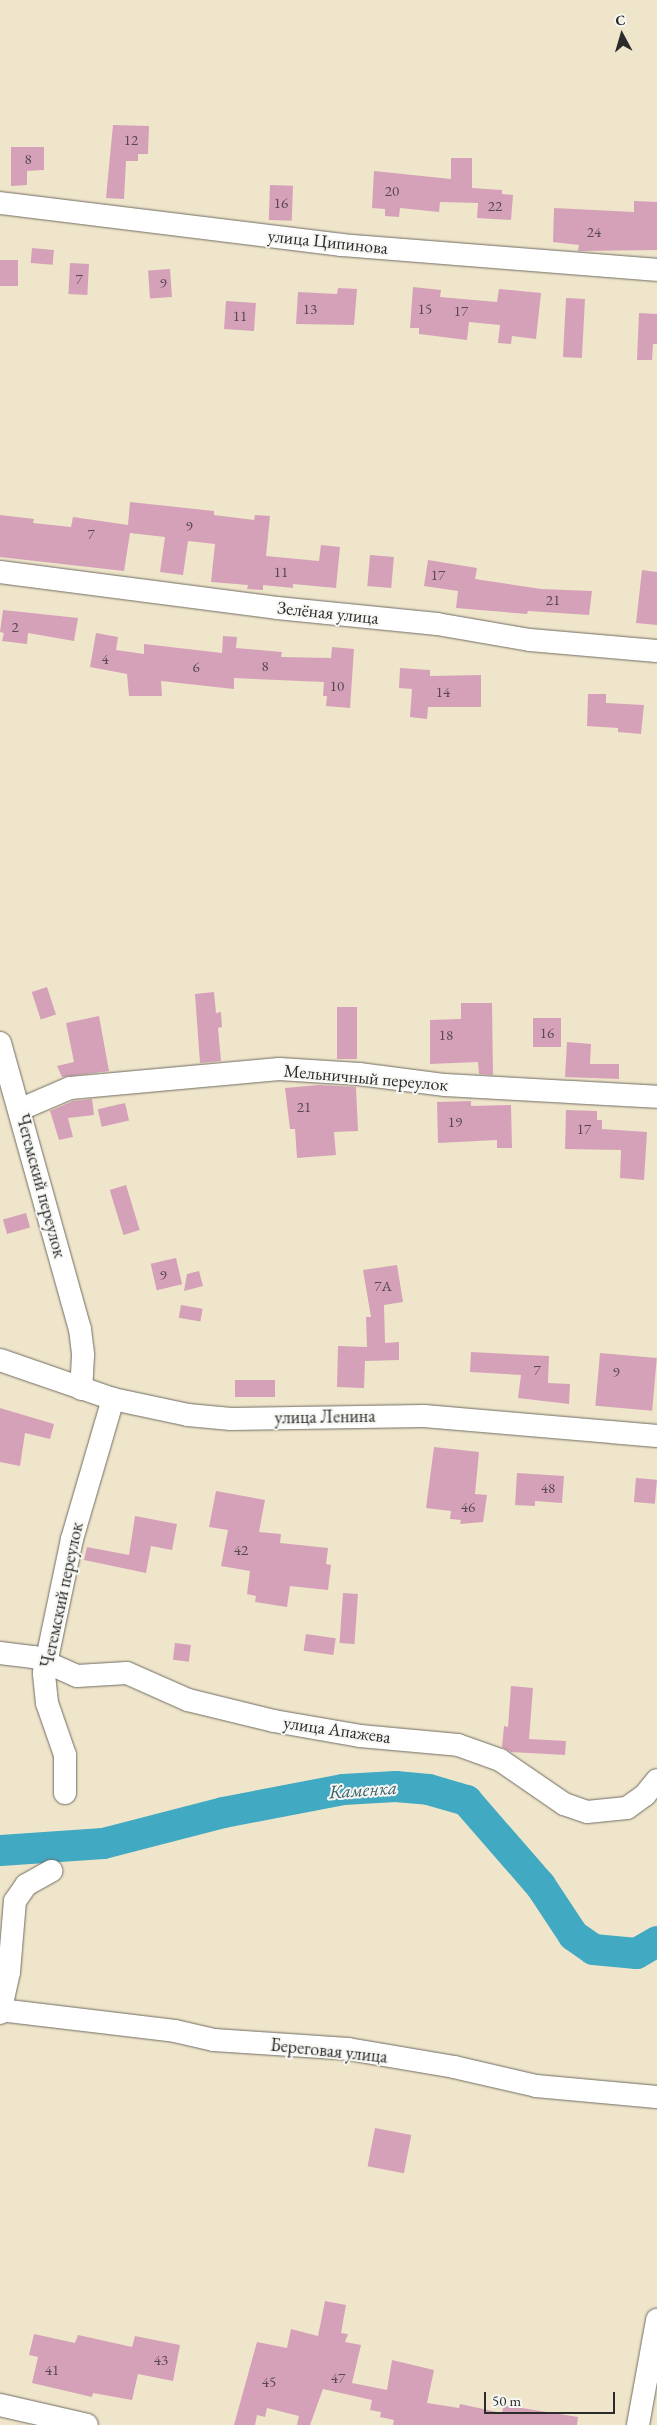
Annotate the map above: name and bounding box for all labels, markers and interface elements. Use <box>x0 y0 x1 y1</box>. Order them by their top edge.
north arrow <box>597 10 647 60</box>
text: С <box>615 11 626 30</box>
house number: 12 <box>124 131 138 149</box>
house number: 8 <box>24 150 32 168</box>
house number: 20 <box>385 182 399 200</box>
house number: 16 <box>274 194 288 212</box>
house number: 22 <box>488 197 502 215</box>
house number: 24 <box>587 223 601 241</box>
street label: улица Ципинова <box>267 225 389 259</box>
house number: 7 <box>75 270 83 288</box>
house number: 9 <box>159 274 167 292</box>
house number: 13 <box>303 300 317 318</box>
house number: 15 <box>418 300 432 318</box>
house number: 17 <box>454 302 468 320</box>
house number: 11 <box>233 307 247 325</box>
house number: 9 <box>185 517 193 535</box>
house number: 7 <box>87 525 95 543</box>
house number: 11 <box>274 563 288 581</box>
house number: 17 <box>431 566 445 584</box>
house number: 21 <box>546 591 560 609</box>
street label: Зелёная улица <box>276 597 380 629</box>
house number: 2 <box>11 618 19 636</box>
house number: 4 <box>101 650 109 668</box>
house number: 8 <box>261 657 269 675</box>
house number: 6 <box>192 658 200 676</box>
house number: 10 <box>330 677 344 695</box>
house number: 14 <box>436 683 450 701</box>
house number: 16 <box>540 1024 554 1042</box>
house number: 18 <box>439 1026 453 1044</box>
street label: Мельничный переулок <box>283 1060 449 1096</box>
house number: 21 <box>297 1098 311 1116</box>
street label: Чегемский переулок <box>11 1112 71 1260</box>
house number: 19 <box>448 1113 462 1131</box>
house number: 17 <box>577 1120 591 1138</box>
house number: 9 <box>159 1266 167 1284</box>
house number: 7А <box>374 1277 392 1295</box>
house number: 7 <box>533 1361 541 1379</box>
house number: 9 <box>612 1363 620 1381</box>
street label: улица Ленина <box>274 1405 376 1429</box>
house number: 48 <box>541 1479 555 1497</box>
house number: 46 <box>461 1498 475 1516</box>
street label: Чегемский переулок <box>36 1520 88 1670</box>
house number: 42 <box>234 1541 248 1559</box>
street label: улица Апажева <box>282 1712 392 1748</box>
water label: Каменка <box>328 1776 398 1804</box>
street label: Береговая улица <box>269 2034 389 2068</box>
house number: 43 <box>154 2351 168 2369</box>
house number: 41 <box>45 2361 59 2379</box>
house number: 47 <box>331 2369 345 2387</box>
house number: 45 <box>262 2373 276 2391</box>
scale bar <box>487 2382 618 2414</box>
text: 50 m <box>492 2391 521 2410</box>

